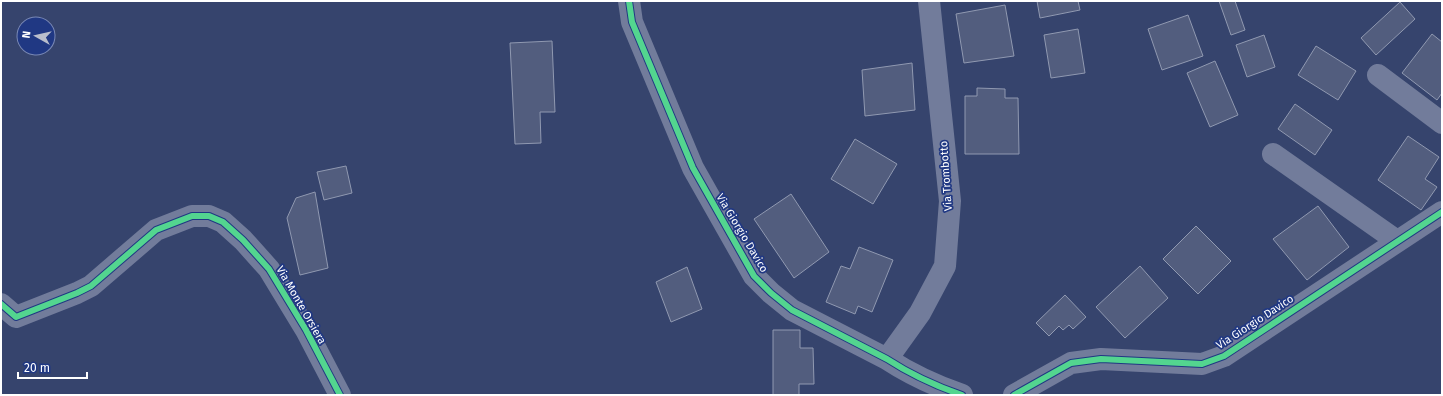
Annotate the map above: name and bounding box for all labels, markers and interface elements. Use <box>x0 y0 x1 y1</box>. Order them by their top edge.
north arrow <box>16 16 56 56</box>
text: N <box>20 30 34 39</box>
street label: Via Trombotto <box>937 140 955 212</box>
street label: Via Giorgio Davico <box>713 191 771 275</box>
street label: Via Monte Orsiera <box>273 264 329 346</box>
street label: Via Giorgio Davico <box>1214 292 1296 352</box>
scale bar <box>18 354 87 380</box>
text: 20 m <box>24 361 50 375</box>

